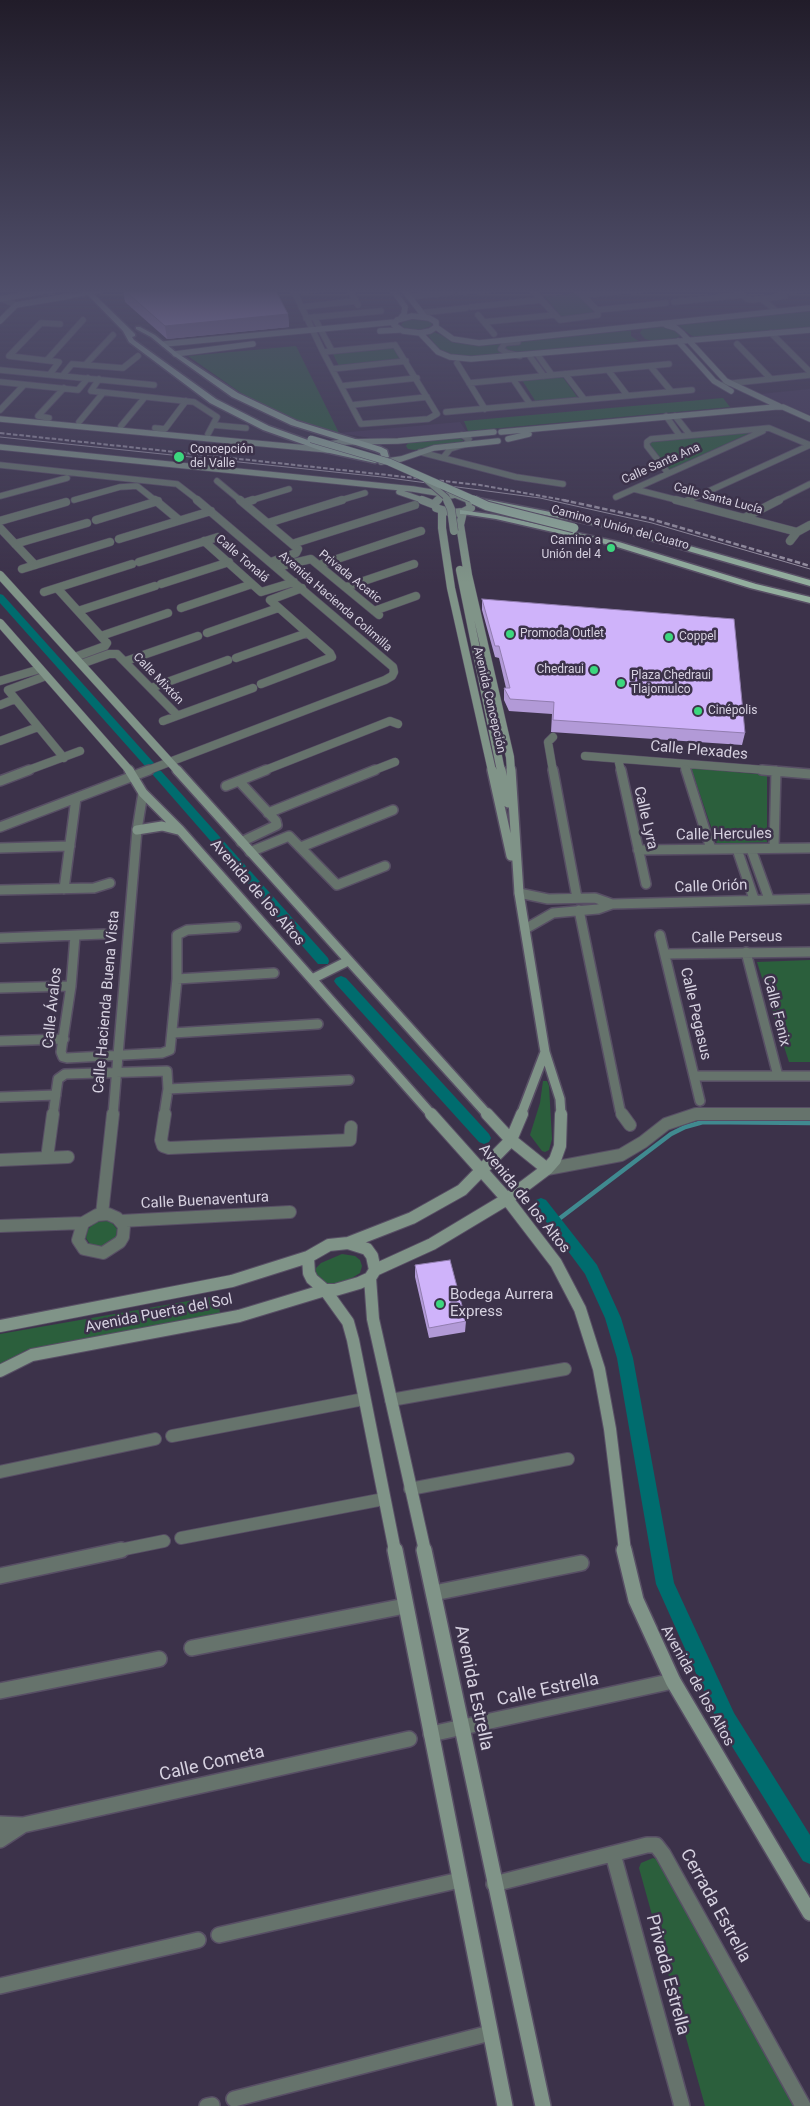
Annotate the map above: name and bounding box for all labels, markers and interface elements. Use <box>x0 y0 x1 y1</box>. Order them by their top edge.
street label: Calle Santa Ana <box>620 440 702 488</box>
place label: Concepción del Valle <box>190 443 253 471</box>
marker: Concepción del Valle <box>172 450 186 464</box>
street label: Calle Santa Lucía <box>672 480 764 518</box>
street label: Camino a Unión del Cuatro <box>549 503 691 553</box>
street label: Calle Tonalá <box>213 532 271 586</box>
place label: Camino a Unión del 4 <box>541 534 601 562</box>
marker: Camino a Unión del 4 <box>605 542 617 554</box>
street label: Privada Acatic <box>316 547 384 607</box>
street label: Avenida Hacienda Colimilla <box>275 549 395 655</box>
place label: Promoda Outlet <box>520 627 604 641</box>
marker: Promoda Outlet <box>504 628 516 640</box>
place label: Coppel <box>679 630 716 644</box>
marker: Coppel <box>663 631 675 643</box>
street label: Avenida Concepción <box>470 645 508 755</box>
street label: Calle Mixtón <box>130 650 186 708</box>
place label: Chedraui <box>537 663 584 677</box>
marker: Chedraui <box>588 664 600 676</box>
place label: Plaza Chedraui Tlajomulco <box>631 669 711 697</box>
marker: Plaza Chedraui Tlajomulco <box>615 677 627 689</box>
place label: Cinépolis <box>708 704 757 718</box>
marker: Cinépolis <box>692 705 704 717</box>
street label: Calle Plexades <box>650 738 748 764</box>
street label: Calle Lyra <box>629 785 661 851</box>
street label: Calle Hercules <box>676 825 772 845</box>
street label: Avenida de los Altos <box>206 836 308 950</box>
street label: Calle Orión <box>674 877 748 897</box>
street label: Calle Hacienda Buena Vista <box>90 910 124 1094</box>
street label: Calle Perseus <box>691 928 783 948</box>
street label: Calle Ávalos <box>40 966 66 1050</box>
street label: Calle Pegasus <box>676 966 714 1062</box>
street label: Calle Fenix <box>759 974 793 1048</box>
street label: Avenida de los Altos <box>474 1141 574 1257</box>
street label: Calle Buenaventura <box>140 1189 270 1213</box>
place label: Bodega Aurrera Express <box>450 1286 554 1321</box>
street label: Avenida Puerta del Sol <box>84 1291 234 1337</box>
marker: Bodega Aurrera Express <box>434 1298 446 1310</box>
street label: Avenida Estrella <box>449 1623 497 1753</box>
street label: Avenida de los Altos <box>656 1623 738 1749</box>
street label: Calle Estrella <box>495 1669 601 1711</box>
street label: Calle Cometa <box>157 1741 267 1787</box>
street label: Cerrada Estrella <box>675 1845 755 1967</box>
street label: Privada Estrella <box>641 1912 693 2038</box>

